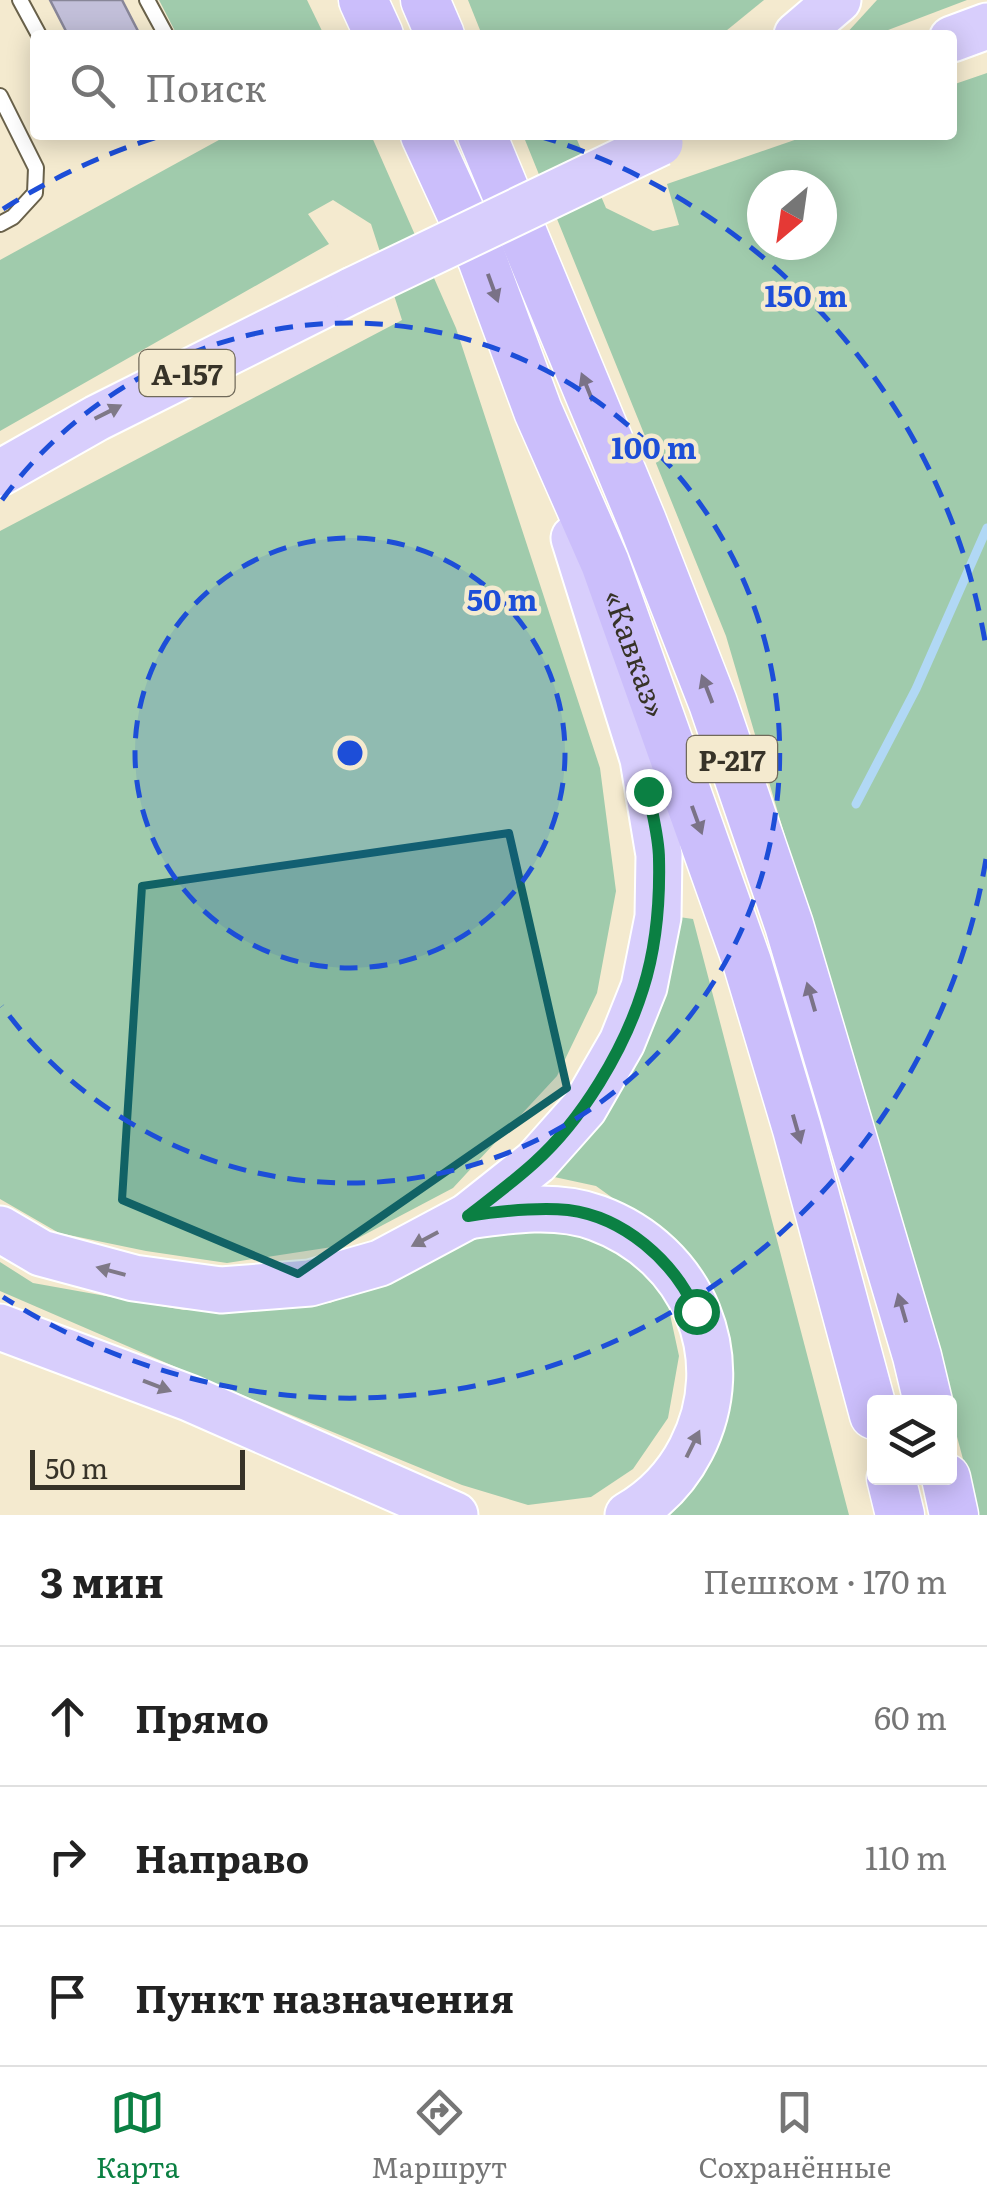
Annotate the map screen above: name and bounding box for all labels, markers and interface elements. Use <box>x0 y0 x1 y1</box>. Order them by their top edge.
search box <box>30 30 957 140</box>
text: Поиск <box>145 57 267 114</box>
icon: search <box>65 58 120 113</box>
north arrow <box>747 170 837 260</box>
text: 150 m <box>764 272 848 316</box>
one-way arrow <box>485 273 501 303</box>
road number: А-157 <box>140 350 234 396</box>
one-way arrow <box>579 372 595 401</box>
one-way arrow <box>94 404 123 421</box>
text: 100 m <box>611 424 697 468</box>
text: 50 m <box>467 576 537 620</box>
street label: «Кавказ» <box>594 583 680 723</box>
one-way arrow <box>699 673 714 703</box>
centre of rings <box>332 735 368 771</box>
road number: Р-217 <box>687 736 777 782</box>
route end <box>626 769 672 815</box>
one-way arrow <box>690 806 705 836</box>
one-way arrow <box>802 981 818 1012</box>
one-way arrow <box>790 1114 805 1145</box>
one-way arrow <box>411 1230 440 1247</box>
one-way arrow <box>95 1263 126 1279</box>
route start <box>674 1289 720 1335</box>
one-way arrow <box>894 1293 910 1324</box>
one-way arrow <box>142 1379 172 1394</box>
map controls <box>867 1395 957 1485</box>
button: layers <box>867 1395 957 1485</box>
one-way arrow <box>684 1430 701 1459</box>
scale bar <box>30 1445 245 1490</box>
text: 50 m <box>45 1446 108 1488</box>
text: 3 мин <box>40 1549 164 1611</box>
text: Пешком · 170 m <box>703 1556 947 1604</box>
text: Прямо <box>135 1688 269 1745</box>
icon: ahead <box>40 1689 95 1744</box>
text: 60 m <box>874 1692 947 1740</box>
text: Направо <box>135 1828 309 1885</box>
icon: right <box>40 1829 95 1884</box>
text: 110 m <box>865 1832 947 1880</box>
text: Пункт назначения <box>135 1968 514 2025</box>
icon: arrive <box>40 1969 95 2024</box>
tab: Карта <box>96 2085 180 2187</box>
tab: Маршрут <box>371 2085 507 2187</box>
tab: Сохранённые <box>699 2085 891 2187</box>

